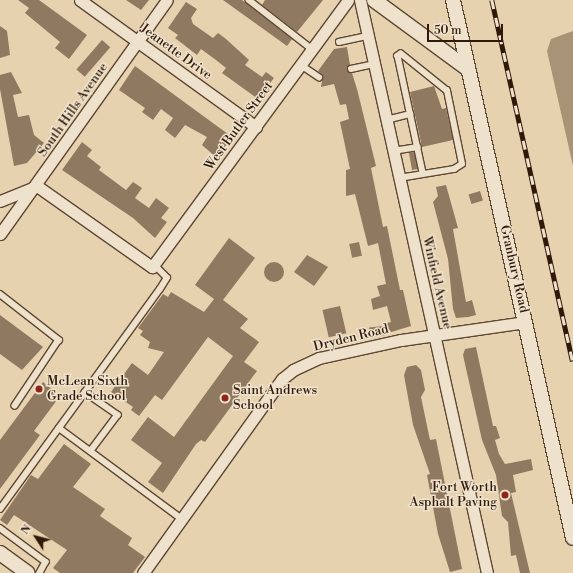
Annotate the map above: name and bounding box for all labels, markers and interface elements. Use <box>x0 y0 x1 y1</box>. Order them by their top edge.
scale bar <box>429 16 505 42</box>
street label: Jeanette Drive <box>137 21 215 83</box>
text: 50 m <box>434 23 462 38</box>
street label: South Hills Avenue <box>35 60 111 160</box>
street label: West Butler Street <box>202 79 276 173</box>
street label: Granbury Road <box>496 224 532 314</box>
street label: Winfield Avenue <box>419 235 455 331</box>
street label: Dryden Road <box>312 321 390 355</box>
place label: McLean Sixth Grade School <box>47 374 128 405</box>
place label: Saint Andrews School <box>233 383 317 414</box>
marker: McLean Sixth Grade School <box>34 384 44 394</box>
marker: Saint Andrews School <box>220 393 230 403</box>
place label: Fort Worth Asphalt Paving <box>409 480 497 511</box>
marker: Fort Worth Asphalt Paving <box>500 490 510 500</box>
north arrow <box>16 517 56 557</box>
text: N <box>18 522 35 538</box>

